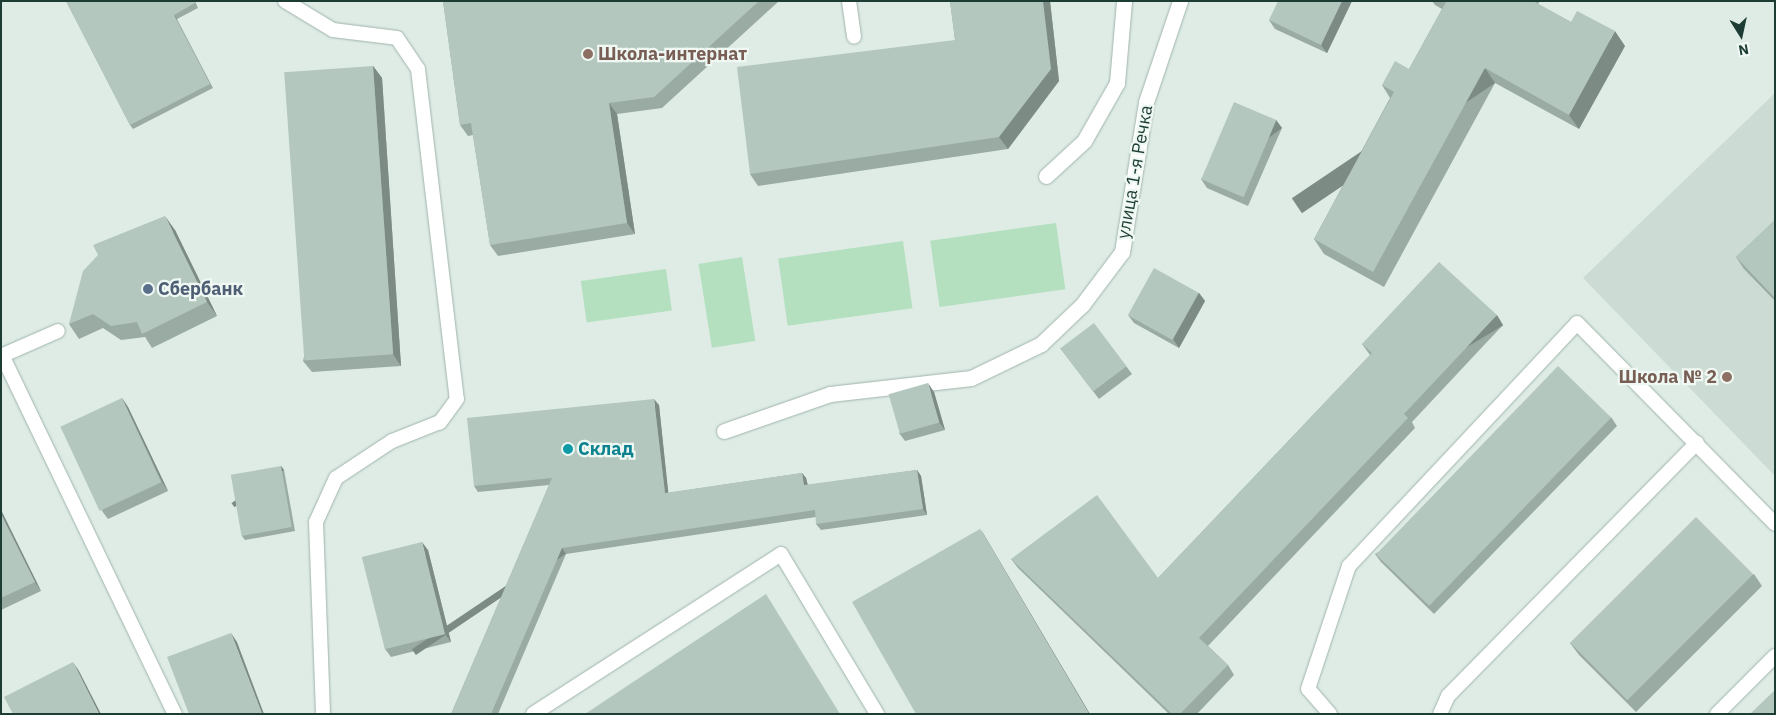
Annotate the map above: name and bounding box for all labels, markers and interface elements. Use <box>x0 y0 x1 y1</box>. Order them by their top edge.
north arrow <box>1716 10 1766 60</box>
text: N <box>1737 40 1750 60</box>
place label: Школа-интернат <box>598 43 747 65</box>
marker: Школа-интернат <box>582 48 594 60</box>
street label: улица 1-я Речка <box>1113 103 1157 241</box>
place label: Сбербанк <box>158 278 243 300</box>
marker: Сбербанк <box>142 283 154 295</box>
place label: Школа № 2 <box>1618 366 1717 388</box>
marker: Школа № 2 <box>1721 371 1733 383</box>
place label: Склад <box>578 438 634 460</box>
marker: Склад <box>562 443 574 455</box>

